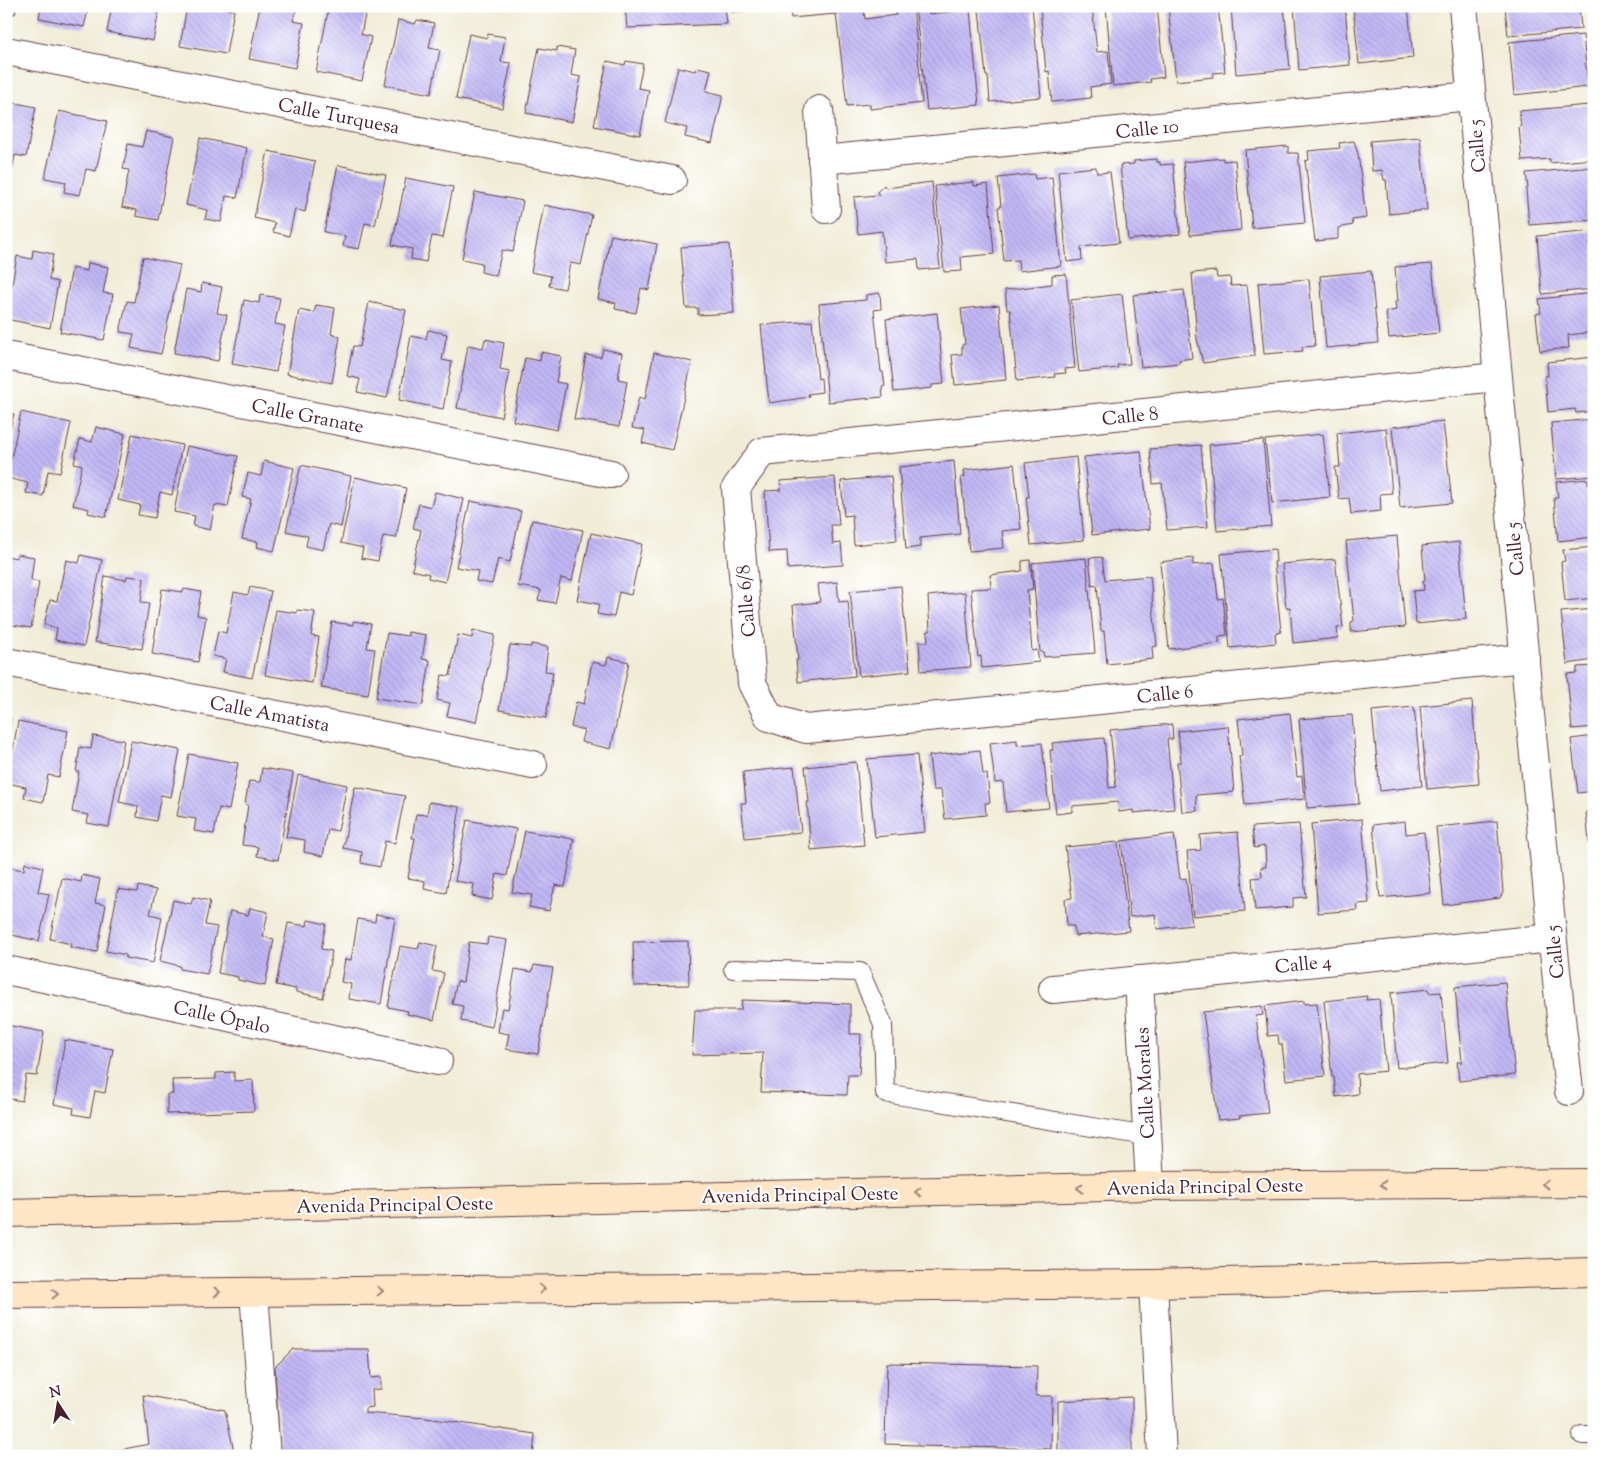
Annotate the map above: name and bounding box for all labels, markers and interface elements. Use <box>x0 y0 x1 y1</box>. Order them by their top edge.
street label: Calle Turquesa <box>275 92 402 143</box>
street label: Calle 10 <box>1114 114 1180 147</box>
street label: Calle 5 <box>1463 117 1494 174</box>
street label: Calle Granate <box>249 393 366 442</box>
street label: Calle 8 <box>1101 401 1160 434</box>
street label: Calle 5 <box>1500 520 1533 577</box>
street label: Calle 6/8 <box>731 563 764 638</box>
street label: Calle 6 <box>1136 679 1195 712</box>
street label: Calle Amatista <box>207 691 332 740</box>
street label: Calle 5 <box>1540 923 1573 980</box>
street label: Calle 4 <box>1274 949 1333 982</box>
street label: Calle Ópalo <box>171 995 272 1042</box>
street label: Calle Morales <box>1130 1026 1163 1140</box>
street label: Avenida Principal Oeste <box>1106 1173 1304 1204</box>
one-way arrow <box>1541 1179 1548 1189</box>
one-way arrow <box>1378 1180 1386 1190</box>
street label: Avenida Principal Oeste <box>701 1181 899 1212</box>
one-way arrow <box>1076 1182 1084 1193</box>
one-way arrow <box>913 1186 921 1197</box>
street label: Avenida Principal Oeste <box>296 1191 494 1222</box>
one-way arrow <box>539 1284 547 1294</box>
one-way arrow <box>376 1285 384 1296</box>
one-way arrow <box>214 1287 222 1297</box>
one-way arrow <box>51 1288 59 1299</box>
north arrow <box>32 1380 82 1430</box>
text: N <box>48 1382 63 1404</box>

